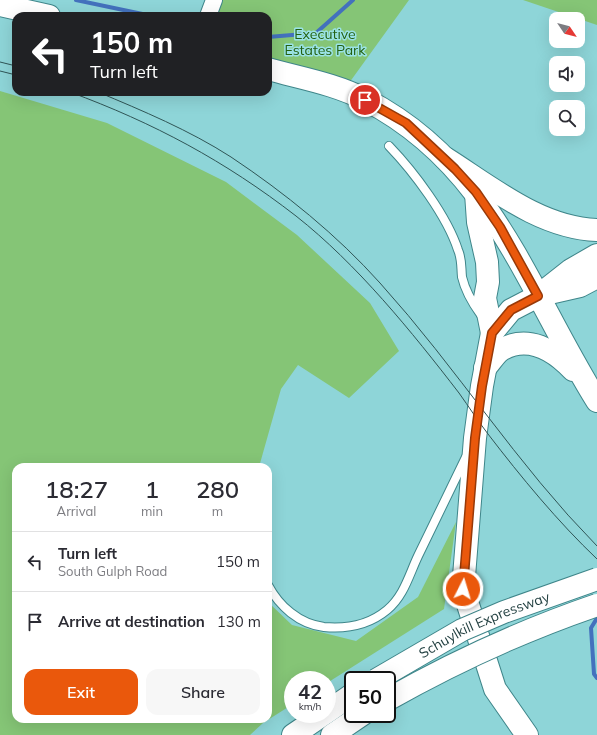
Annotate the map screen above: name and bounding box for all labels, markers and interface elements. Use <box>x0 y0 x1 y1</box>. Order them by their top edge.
north arrow <box>549 12 585 48</box>
map controls <box>549 12 585 136</box>
text: 150 m <box>90 25 173 60</box>
park label: Executive Estates Park <box>285 25 366 59</box>
icon: left <box>24 28 76 80</box>
button: sound <box>549 56 585 92</box>
text: Turn left <box>90 60 158 83</box>
pin <box>348 83 382 117</box>
icon: arrive <box>354 89 376 111</box>
button: search <box>549 100 585 136</box>
text: 18:27 <box>45 474 108 504</box>
text: 1 <box>145 474 159 504</box>
text: 280 <box>196 474 239 504</box>
text: Arrival <box>57 503 96 519</box>
text: min <box>141 503 163 519</box>
text: m <box>212 503 223 519</box>
text: Turn left <box>58 544 117 563</box>
icon: left <box>24 551 46 573</box>
text: 150 m <box>216 552 260 571</box>
text: South Gulph Road <box>58 563 167 579</box>
position arrow <box>442 568 484 610</box>
street label: Schuylkill Expressway <box>416 587 553 662</box>
icon: arrive <box>24 611 46 633</box>
text: Arrive at destination <box>58 612 205 631</box>
text: 130 m <box>217 612 261 631</box>
button: Exit <box>24 669 138 715</box>
button: Share <box>146 669 260 715</box>
speed limit sign: 50 <box>344 671 396 723</box>
text: 42 <box>298 679 322 704</box>
text: km/h <box>299 700 321 713</box>

